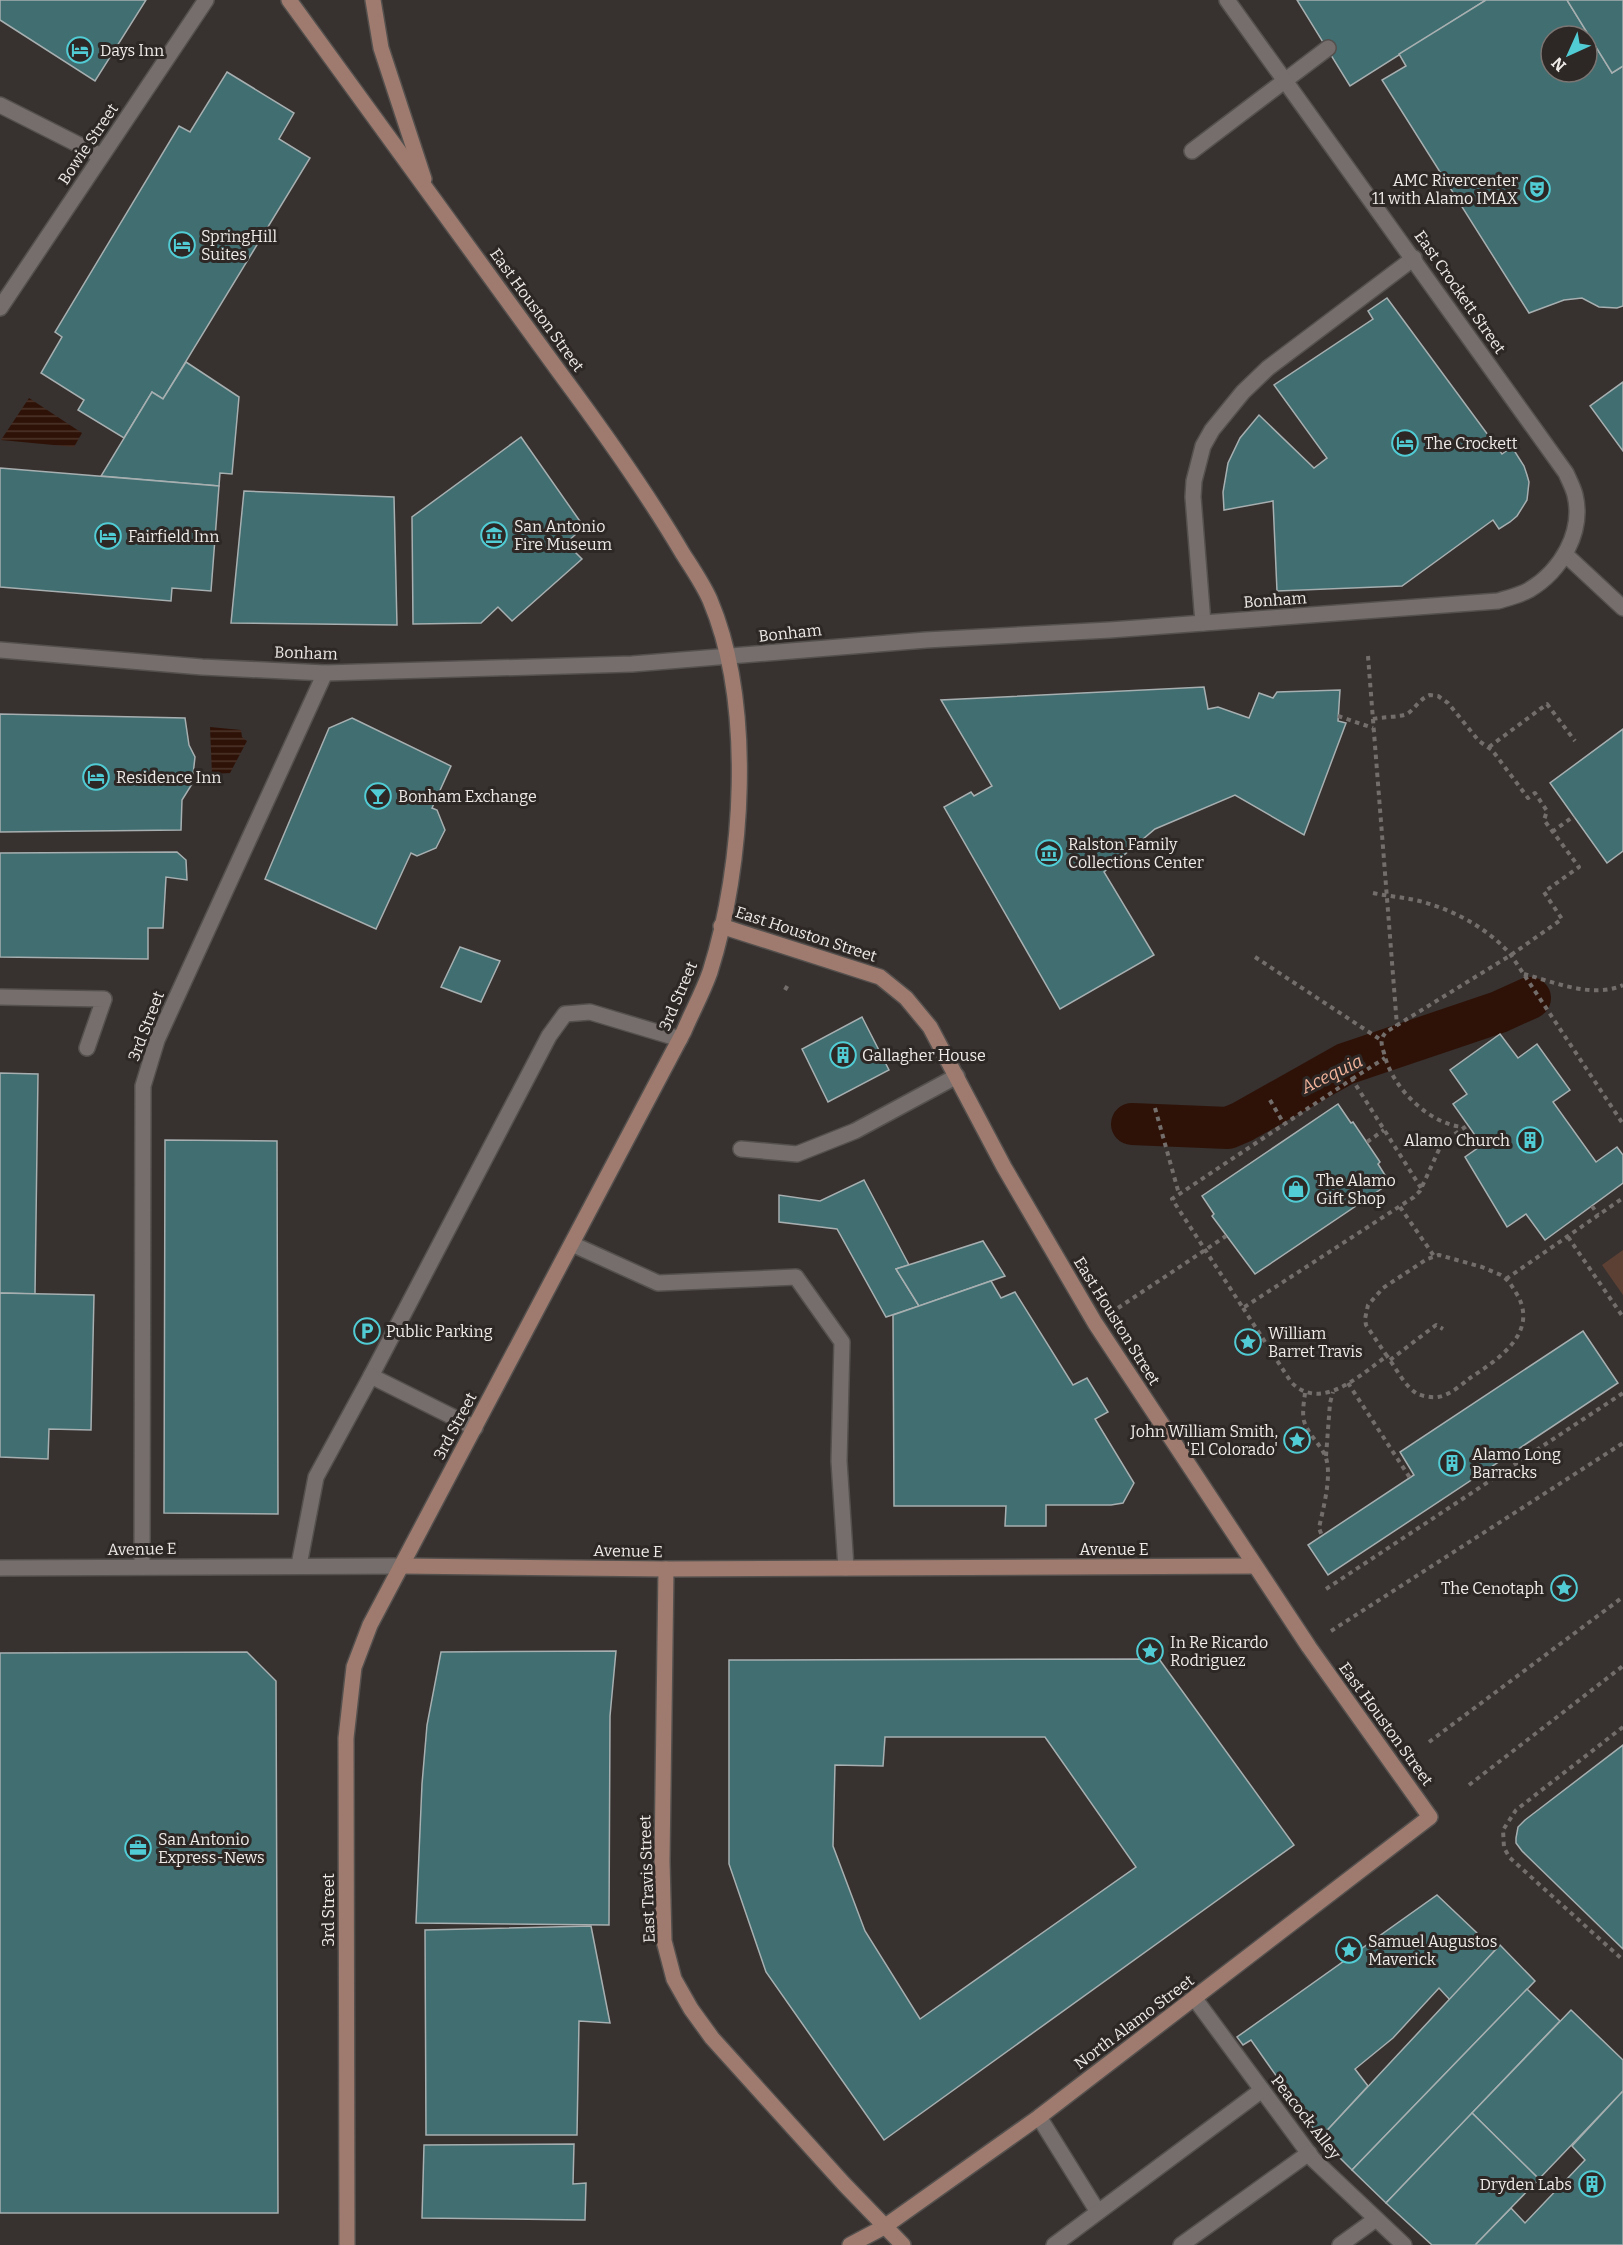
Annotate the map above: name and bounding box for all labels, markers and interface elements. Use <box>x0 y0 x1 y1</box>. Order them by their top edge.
north arrow <box>1539 24 1599 84</box>
hotel icon: Days Inn <box>65 35 95 65</box>
place label: Days Inn <box>100 41 164 60</box>
text: N <box>1548 53 1570 75</box>
street label: Bowie Street <box>54 100 122 188</box>
place label: AMC Rivercenter 11 with Alamo IMAX <box>1372 171 1518 208</box>
theatre icon: AMC Rivercenter 11 with Alamo IMAX <box>1522 174 1552 204</box>
place label: SpringHill Suites <box>201 227 277 264</box>
street label: East Crockett Street <box>1410 227 1510 357</box>
hotel icon: SpringHill Suites <box>167 230 197 260</box>
street label: East Houston Street <box>486 245 588 375</box>
hotel icon: The Crockett <box>1390 428 1420 458</box>
place label: The Crockett <box>1424 434 1518 453</box>
place label: San Antonio Fire Museum <box>514 517 612 554</box>
museum icon: San Antonio Fire Museum <box>479 520 509 550</box>
hotel icon: Fairfield Inn <box>93 521 123 551</box>
place label: Fairfield Inn <box>128 527 219 546</box>
street label: Bonham <box>1243 588 1307 612</box>
street label: Bonham <box>757 620 823 646</box>
street label: Bonham <box>274 642 338 664</box>
hotel icon: Residence Inn <box>81 762 111 792</box>
place label: Residence Inn <box>116 768 221 787</box>
bar icon: Bonham Exchange <box>363 781 393 811</box>
place label: Bonham Exchange <box>398 787 537 806</box>
place label: Ralston Family Collections Center <box>1068 835 1204 872</box>
museum icon: Ralston Family Collections Center <box>1034 838 1064 868</box>
street label: East Houston Street <box>733 902 879 966</box>
street label: 3rd Street <box>655 958 701 1033</box>
street label: 3rd Street <box>124 988 168 1064</box>
building icon: Gallagher House <box>828 1040 858 1070</box>
place label: Gallagher House <box>862 1046 986 1065</box>
water label: Acequia <box>1297 1050 1366 1099</box>
building icon: Alamo Church <box>1515 1125 1545 1155</box>
place label: Alamo Church <box>1404 1131 1510 1150</box>
place label: The Alamo Gift Shop <box>1316 1171 1396 1208</box>
shop icon: The Alamo Gift Shop <box>1281 1174 1311 1204</box>
street label: East Houston Street <box>1070 1253 1164 1389</box>
parking icon: Public Parking <box>352 1316 382 1346</box>
place label: Public Parking <box>386 1322 493 1341</box>
place label: William Barret Travis <box>1268 1324 1363 1361</box>
place icon: William Barret Travis <box>1233 1327 1263 1357</box>
street label: 3rd Street <box>429 1389 481 1463</box>
place label: John William Smith, 'El Colorado' <box>1130 1422 1278 1459</box>
place icon: John William Smith, 'El Colorado' <box>1282 1425 1312 1455</box>
place label: Alamo Long Barracks <box>1472 1445 1561 1482</box>
building icon: Alamo Long Barracks <box>1437 1448 1467 1478</box>
street label: Avenue E <box>107 1539 177 1559</box>
street label: Avenue E <box>1079 1540 1149 1559</box>
street label: Avenue E <box>593 1541 663 1561</box>
place icon: The Cenotaph <box>1549 1573 1579 1603</box>
place label: The Cenotaph <box>1441 1579 1544 1598</box>
place label: In Re Ricardo Rodriguez <box>1170 1633 1268 1670</box>
place icon: In Re Ricardo Rodriguez <box>1135 1636 1165 1666</box>
street label: East Houston Street <box>1335 1659 1437 1789</box>
street label: East Travis Street <box>635 1814 659 1943</box>
place label: San Antonio Express-News <box>158 1830 265 1867</box>
office icon: San Antonio Express-News <box>123 1833 153 1863</box>
street label: 3rd Street <box>319 1873 338 1947</box>
place label: Samuel Augustos Maverick <box>1368 1932 1497 1969</box>
place icon: Samuel Augustos Maverick <box>1334 1935 1364 1965</box>
street label: North Alamo Street <box>1071 1971 1198 2073</box>
street label: Peacock Alley <box>1267 2071 1345 2163</box>
building icon: Dryden Labs <box>1577 2169 1607 2199</box>
place label: Dryden Labs <box>1480 2175 1572 2194</box>

